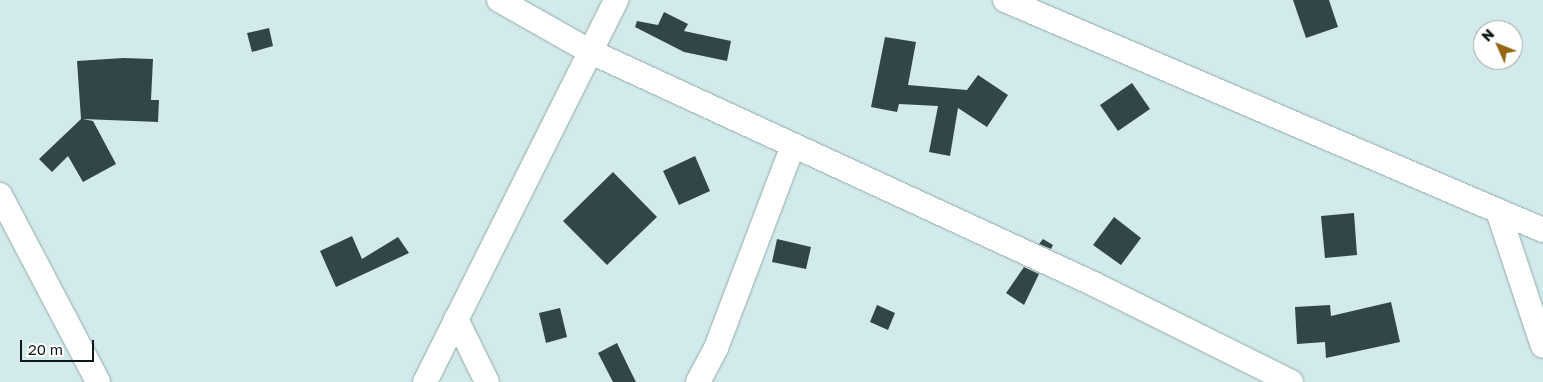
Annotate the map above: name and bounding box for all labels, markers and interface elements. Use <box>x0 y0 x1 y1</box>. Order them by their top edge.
north arrow <box>1473 20 1523 70</box>
text: N <box>1478 25 1497 45</box>
scale bar <box>22 330 96 362</box>
text: 20 m <box>28 340 63 358</box>

